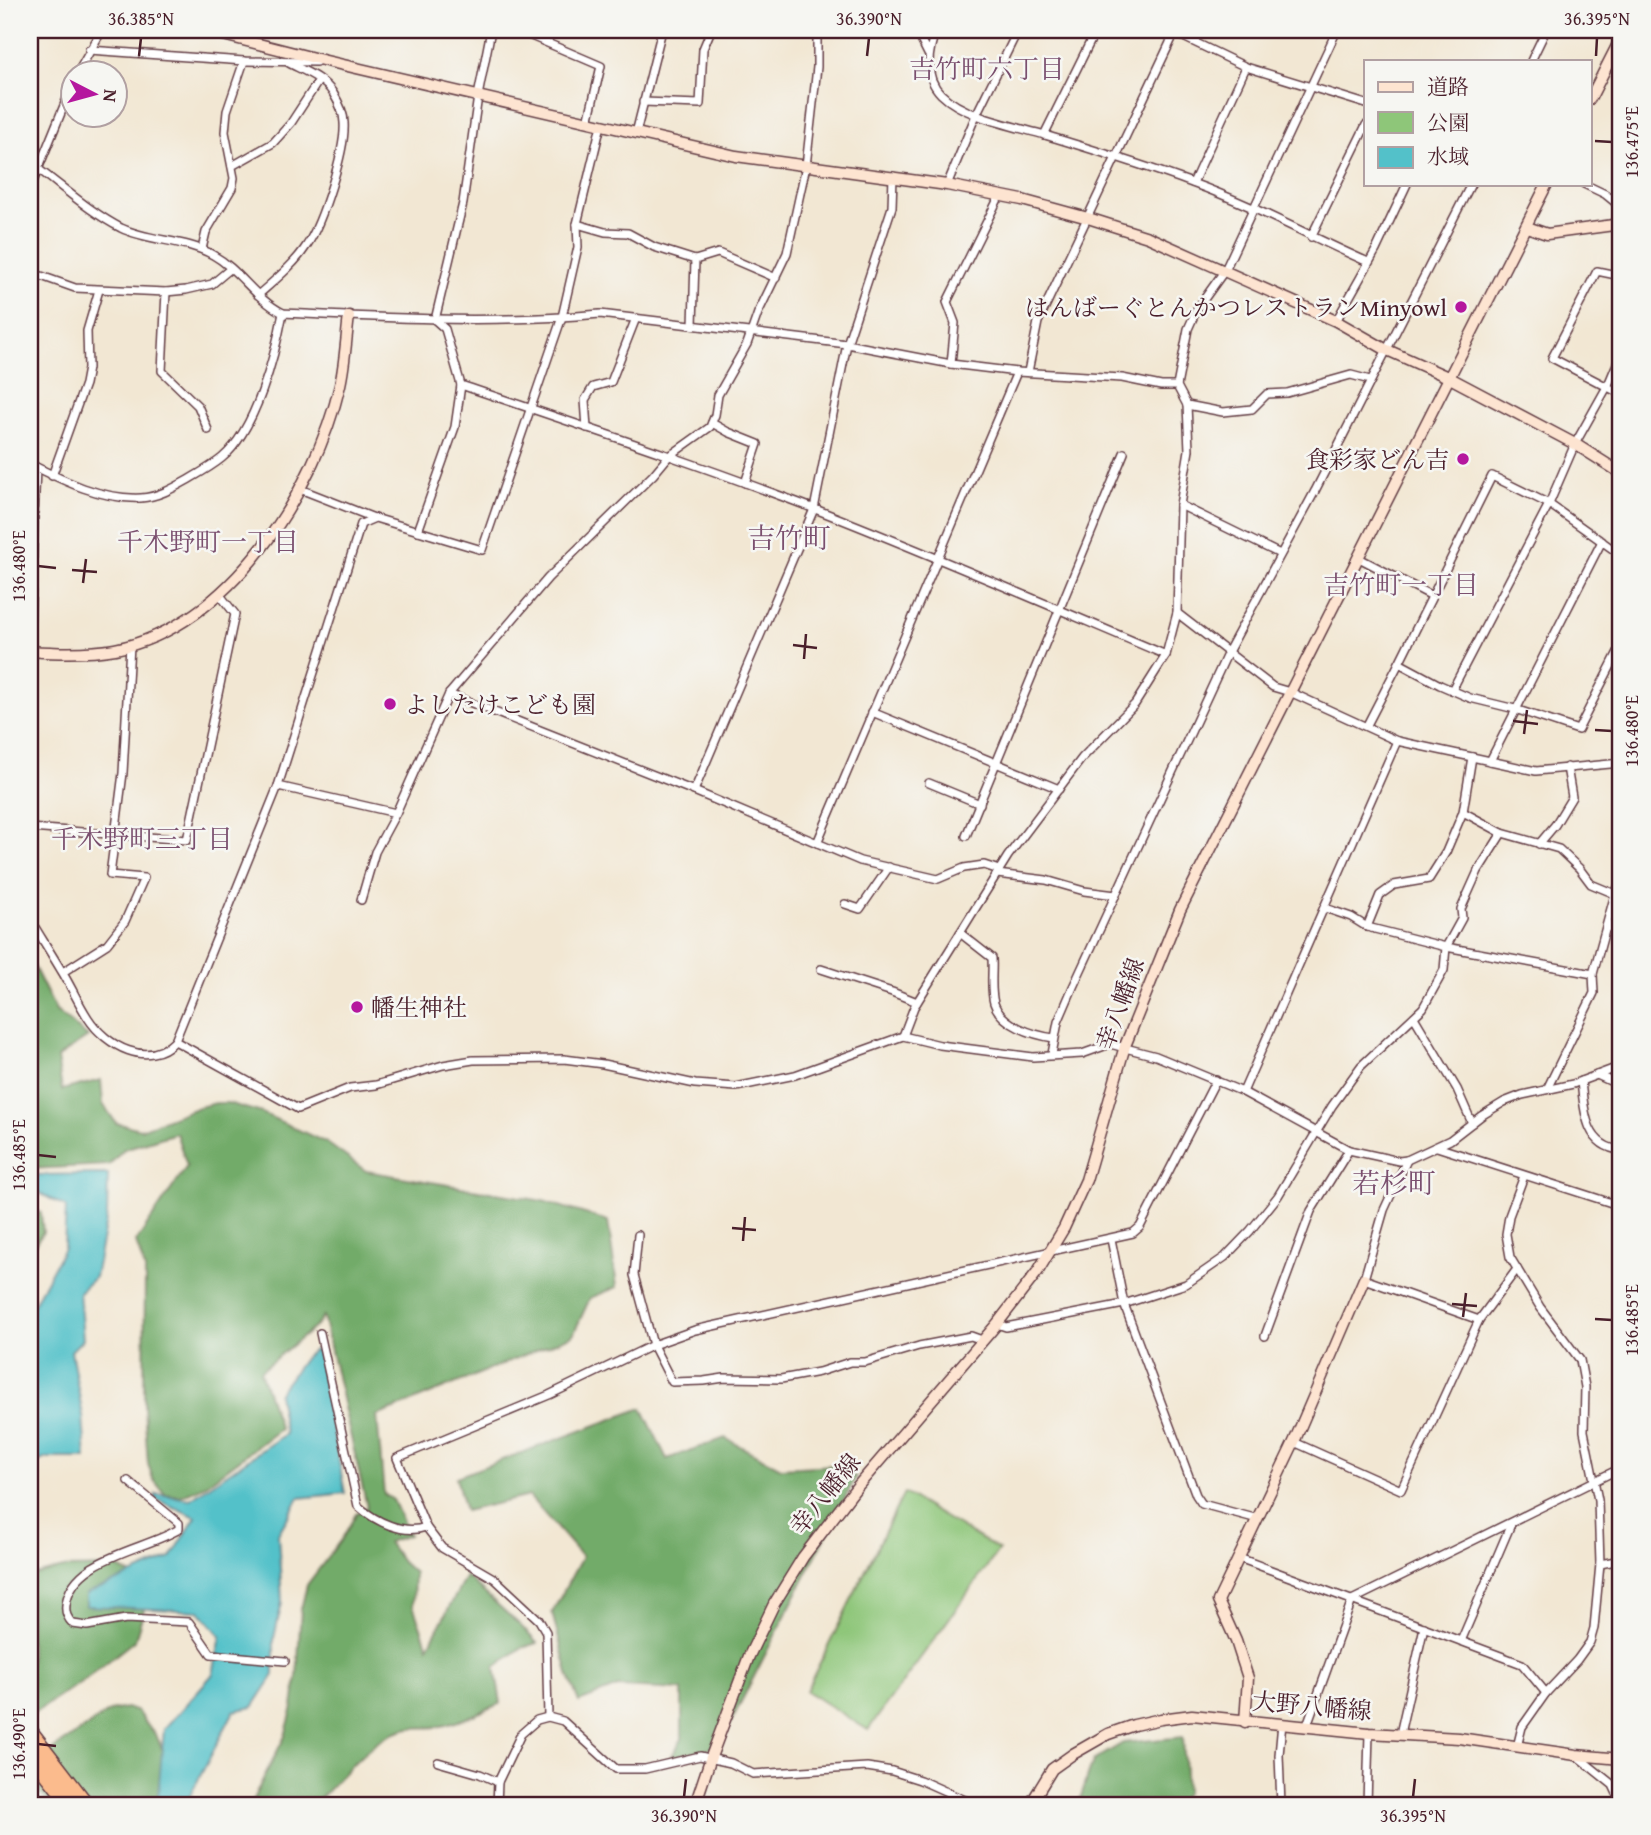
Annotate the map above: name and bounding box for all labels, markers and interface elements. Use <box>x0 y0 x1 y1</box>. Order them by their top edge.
text: 36.385°N <box>108 5 174 32</box>
text: 36.390°N <box>836 5 902 32</box>
text: 36.395°N <box>1564 5 1630 32</box>
district label: 吉竹町六丁目 <box>909 49 1065 88</box>
north arrow <box>60 60 130 130</box>
legend <box>1364 60 1592 186</box>
text: 道路 <box>1427 71 1469 102</box>
text: N <box>96 88 125 104</box>
text: 136.475°E <box>1618 106 1645 178</box>
text: 公園 <box>1427 107 1469 138</box>
text: 水域 <box>1427 141 1469 172</box>
place label: はんばーぐとんかつレストランMinyowl <box>1025 290 1447 325</box>
marker: はんばーぐとんかつレストランMinyowl <box>1453 299 1469 315</box>
place label: 食彩家どん吉 <box>1305 442 1449 477</box>
marker: 食彩家どん吉 <box>1455 451 1471 467</box>
district label: 吉竹町 <box>747 517 831 558</box>
district label: 千木野町一丁目 <box>117 522 299 561</box>
text: 136.480°E <box>5 530 32 602</box>
district label: 吉竹町一丁目 <box>1323 565 1479 604</box>
place label: よしたけこども園 <box>404 687 596 722</box>
text: 136.480°E <box>1618 695 1645 767</box>
marker: よしたけこども園 <box>382 696 398 712</box>
district label: 千木野町三丁目 <box>51 819 233 858</box>
street label: 幸八幡線 <box>1087 953 1153 1055</box>
place label: 幡生神社 <box>371 990 467 1025</box>
marker: 幡生神社 <box>349 999 365 1015</box>
text: 136.485°E <box>5 1119 32 1191</box>
district label: 若杉町 <box>1352 1162 1436 1203</box>
text: 136.485°E <box>1618 1284 1645 1356</box>
street label: 幸八幡線 <box>781 1446 869 1542</box>
street label: 大野八幡線 <box>1251 1683 1373 1729</box>
text: 136.490°E <box>5 1708 32 1780</box>
text: 36.390°N <box>651 1802 717 1829</box>
text: 36.395°N <box>1380 1802 1446 1829</box>

